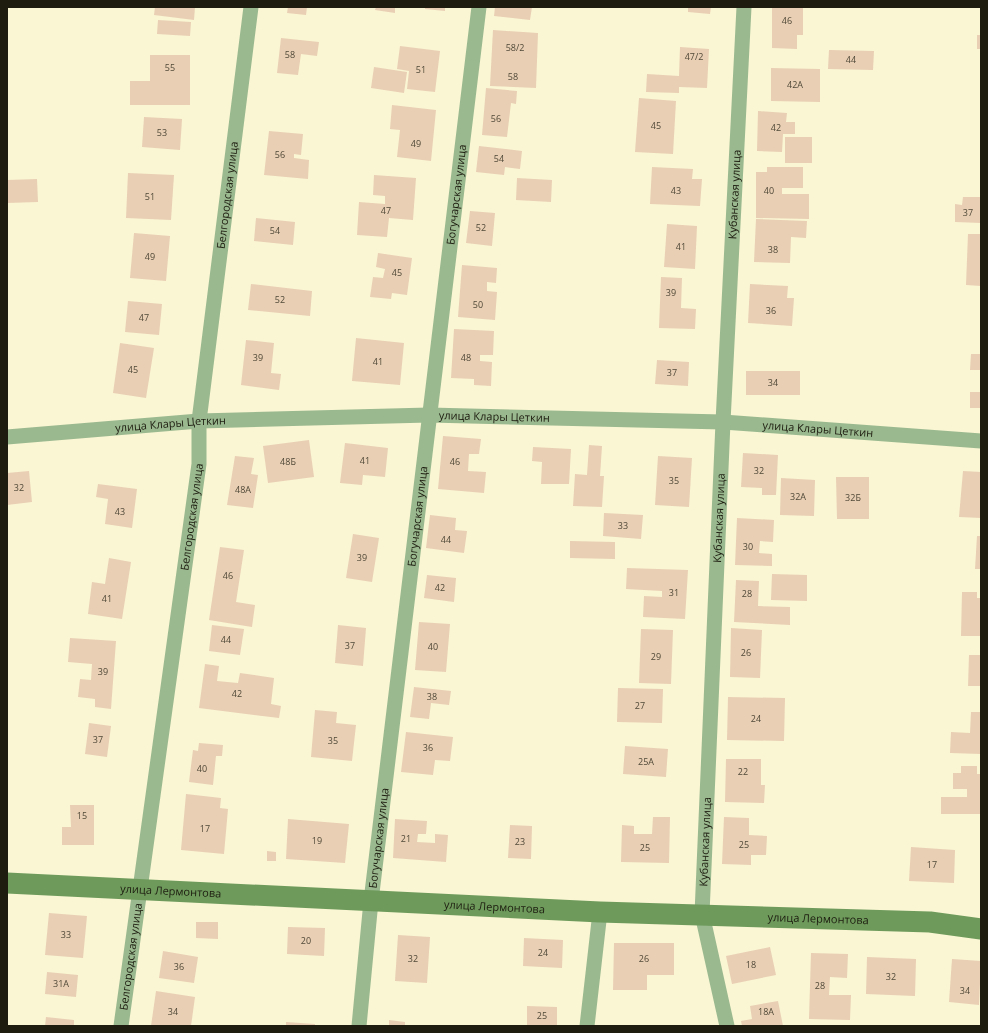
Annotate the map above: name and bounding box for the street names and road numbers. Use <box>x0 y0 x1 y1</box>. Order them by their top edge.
street label: Белгородская улица <box>213 141 241 250</box>
street label: Богучарская улица <box>442 144 469 246</box>
street label: Кубанская улица <box>724 149 744 240</box>
street label: улица Клары Цеткин <box>439 407 550 425</box>
street label: улица Клары Цеткин <box>114 412 226 435</box>
street label: улица Клары Цеткин <box>762 417 874 440</box>
street label: Белгородская улица <box>176 462 206 571</box>
street label: Богучарская улица <box>403 465 430 567</box>
street label: Кубанская улица <box>709 473 728 563</box>
street label: Богучарская улица <box>365 787 392 889</box>
street label: Кубанская улица <box>695 797 714 887</box>
street label: улица Лермонтова <box>120 881 222 900</box>
street label: улица Лермонтова <box>443 896 545 916</box>
street label: Белгородская улица <box>115 902 145 1011</box>
street label: улица Лермонтова <box>767 909 869 927</box>

